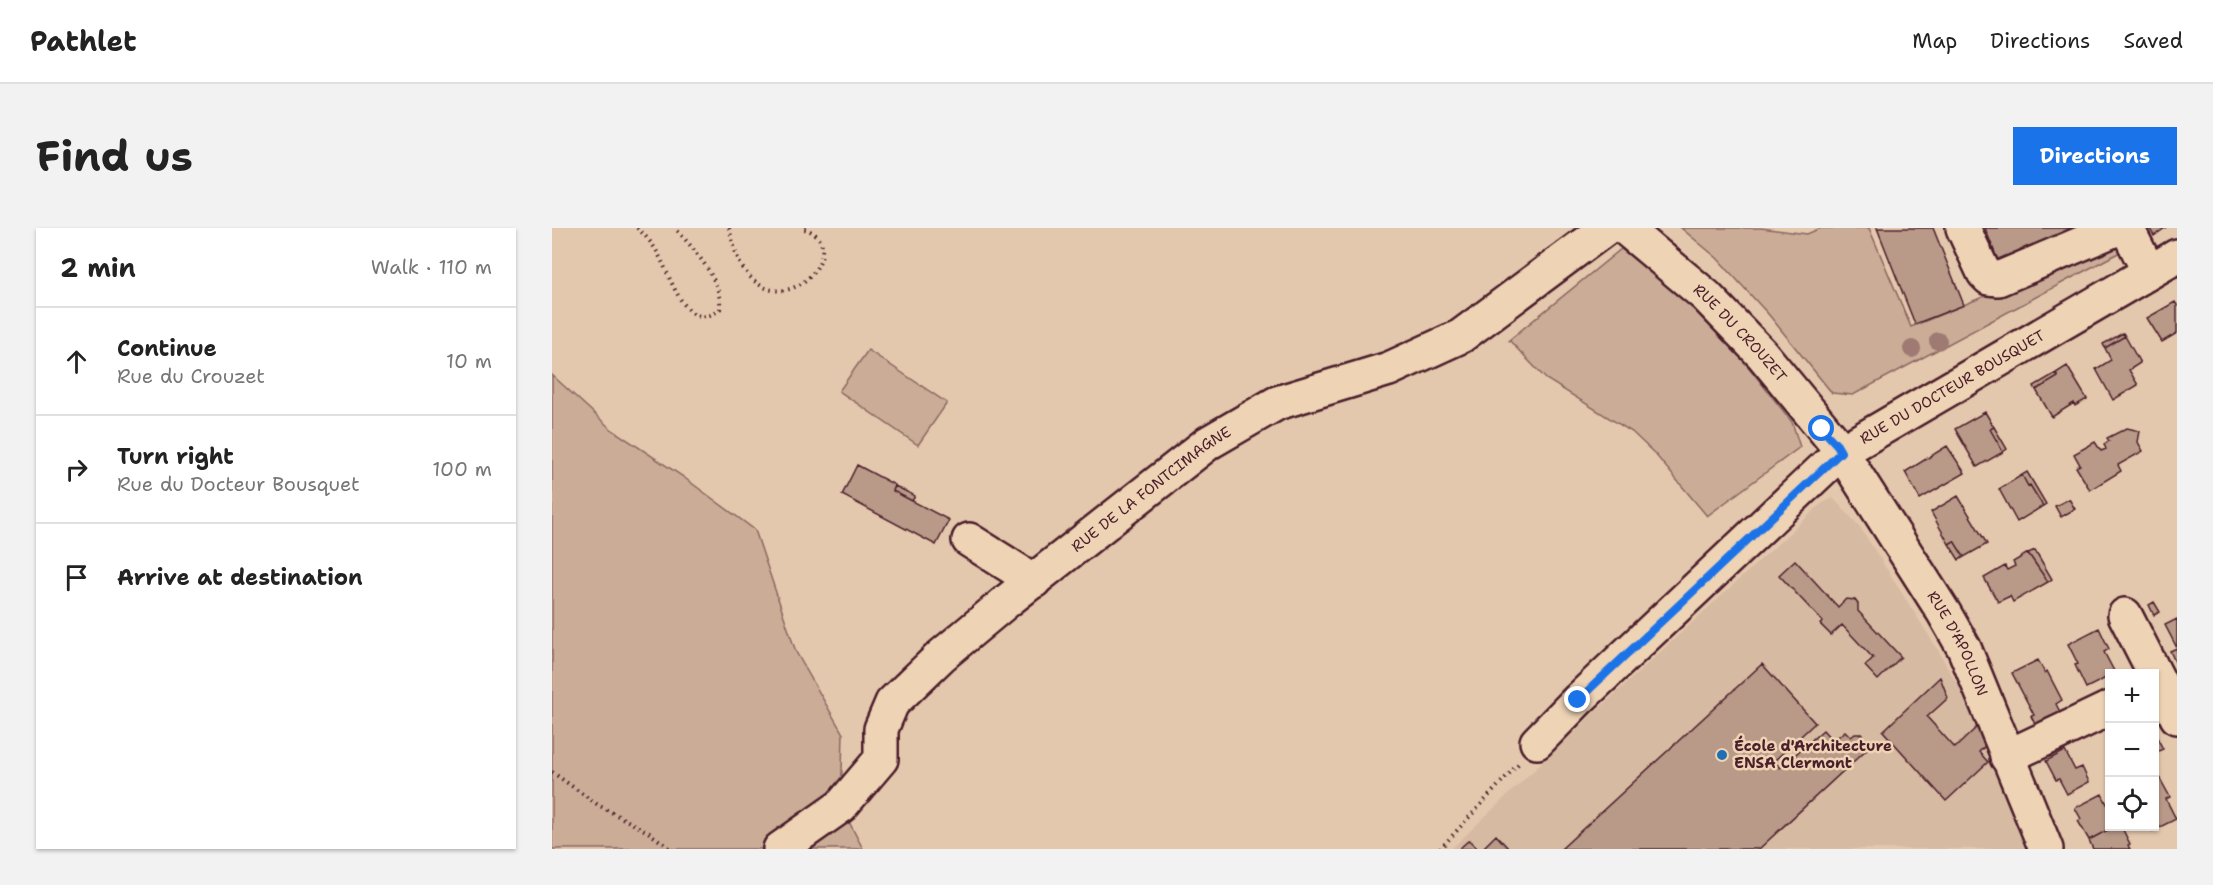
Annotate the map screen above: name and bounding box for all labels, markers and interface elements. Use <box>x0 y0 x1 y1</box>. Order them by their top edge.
text: Pathlet <box>30 22 137 60</box>
text: Map <box>1912 27 1957 55</box>
text: Directions <box>1990 27 2090 55</box>
text: Saved <box>2123 27 2183 55</box>
button: Directions <box>2013 127 2177 185</box>
text: Find us <box>36 128 193 184</box>
text: 2 min <box>60 250 136 285</box>
text: Walk · 110 m <box>371 254 492 280</box>
street label: RUE DU CROUZET <box>1689 279 1791 386</box>
street label: RUE DU DOCTEUR BOUSQUET <box>1856 325 2048 449</box>
text: Continue <box>117 334 217 363</box>
icon: ahead <box>60 345 93 378</box>
text: 10 m <box>446 348 492 374</box>
text: Rue du Crouzet <box>117 363 265 389</box>
route start <box>1808 415 1834 441</box>
street label: RUE DE LA FONTCIMAGNE <box>1067 422 1235 557</box>
text: Turn right <box>117 442 234 471</box>
icon: right <box>60 453 93 486</box>
text: 100 m <box>432 456 492 482</box>
text: Rue du Docteur Bousquet <box>117 471 360 497</box>
icon: arrive <box>60 561 93 594</box>
text: Arrive at destination <box>117 563 363 592</box>
street label: RUE D'APOLLON <box>1923 587 1992 699</box>
map controls <box>2105 669 2159 831</box>
button: + <box>2105 669 2159 723</box>
route end <box>1564 686 1590 712</box>
button: − <box>2105 723 2159 777</box>
place label: École d'Architecture ENSA Clermont <box>1734 735 1892 773</box>
marker: École d'Architecture ENSA Clermont <box>1715 748 1729 762</box>
button: locate <box>2105 777 2159 831</box>

